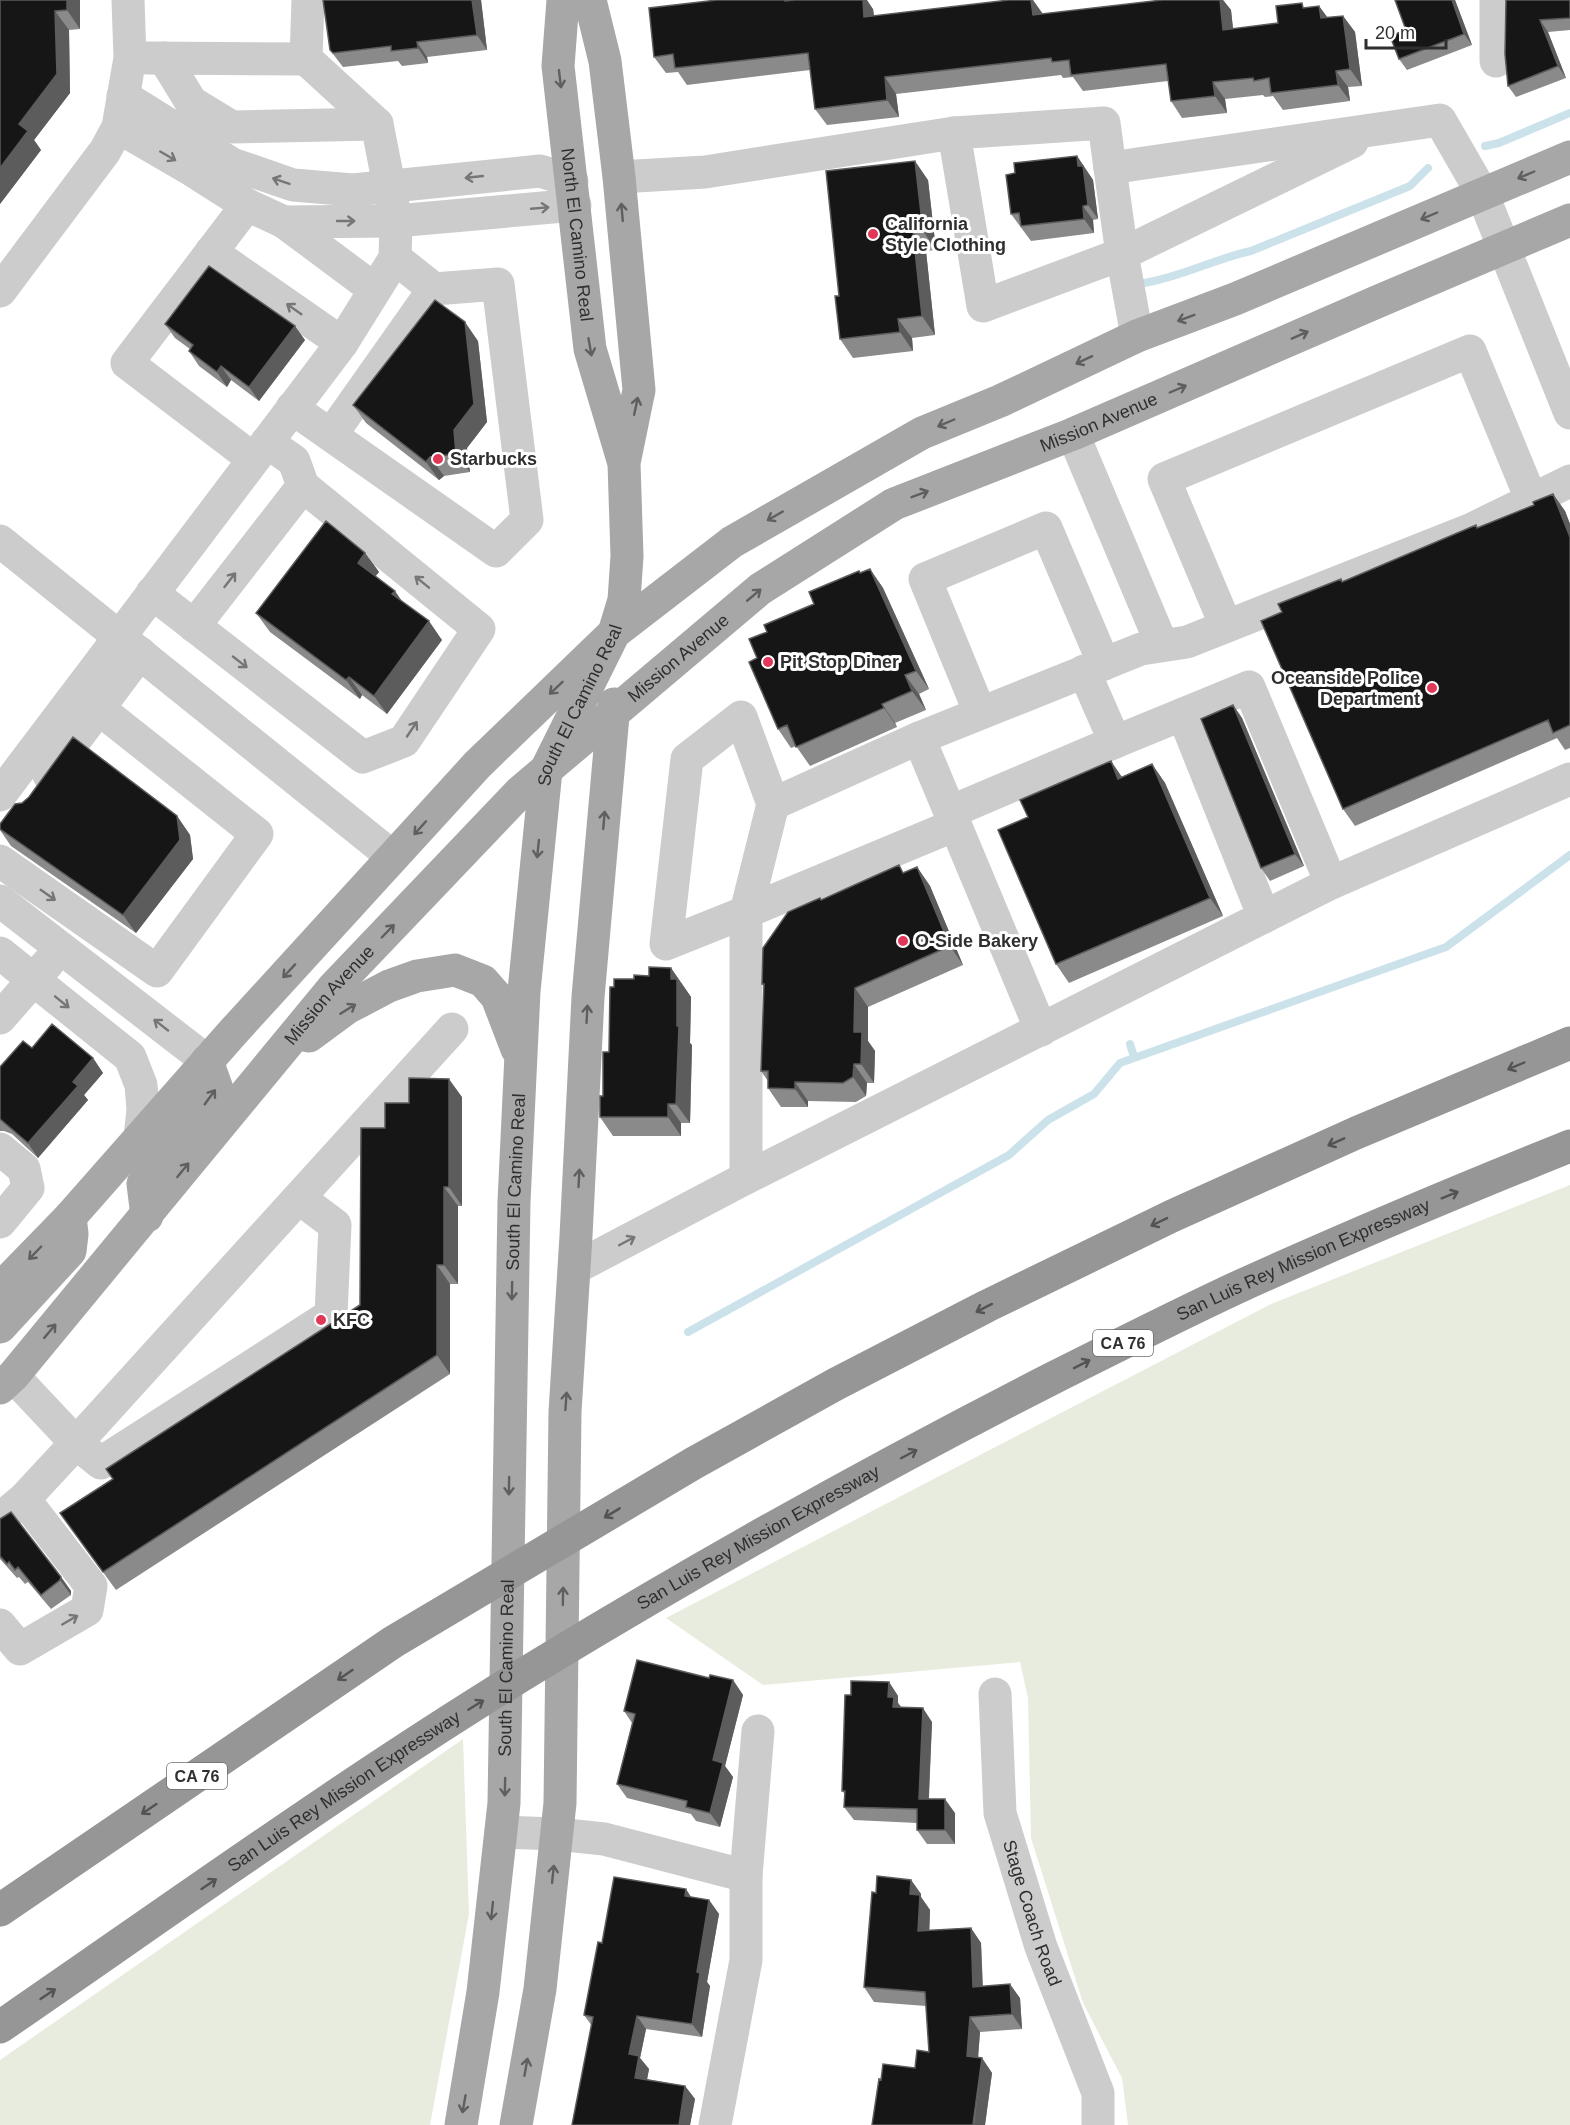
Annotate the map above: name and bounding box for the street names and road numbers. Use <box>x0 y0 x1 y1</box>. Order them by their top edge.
street label: North El Camino Real <box>557 147 597 322</box>
street label: Mission Avenue <box>1037 388 1161 456</box>
street label: Mission Avenue <box>624 610 733 706</box>
street label: South El Camino Real <box>534 622 626 787</box>
street label: Mission Avenue <box>280 941 378 1049</box>
street label: South El Camino Real <box>503 1093 529 1271</box>
street label: San Luis Rey Mission Expressway <box>1173 1195 1433 1325</box>
road number: CA 76 <box>1093 1330 1153 1356</box>
street label: San Luis Rey Mission Expressway <box>633 1461 883 1614</box>
street label: South El Camino Real <box>495 1579 518 1757</box>
street label: San Luis Rey Mission Expressway <box>224 1707 464 1876</box>
road number: CA 76 <box>167 1763 227 1789</box>
street label: Stage Coach Road <box>999 1838 1065 1989</box>

